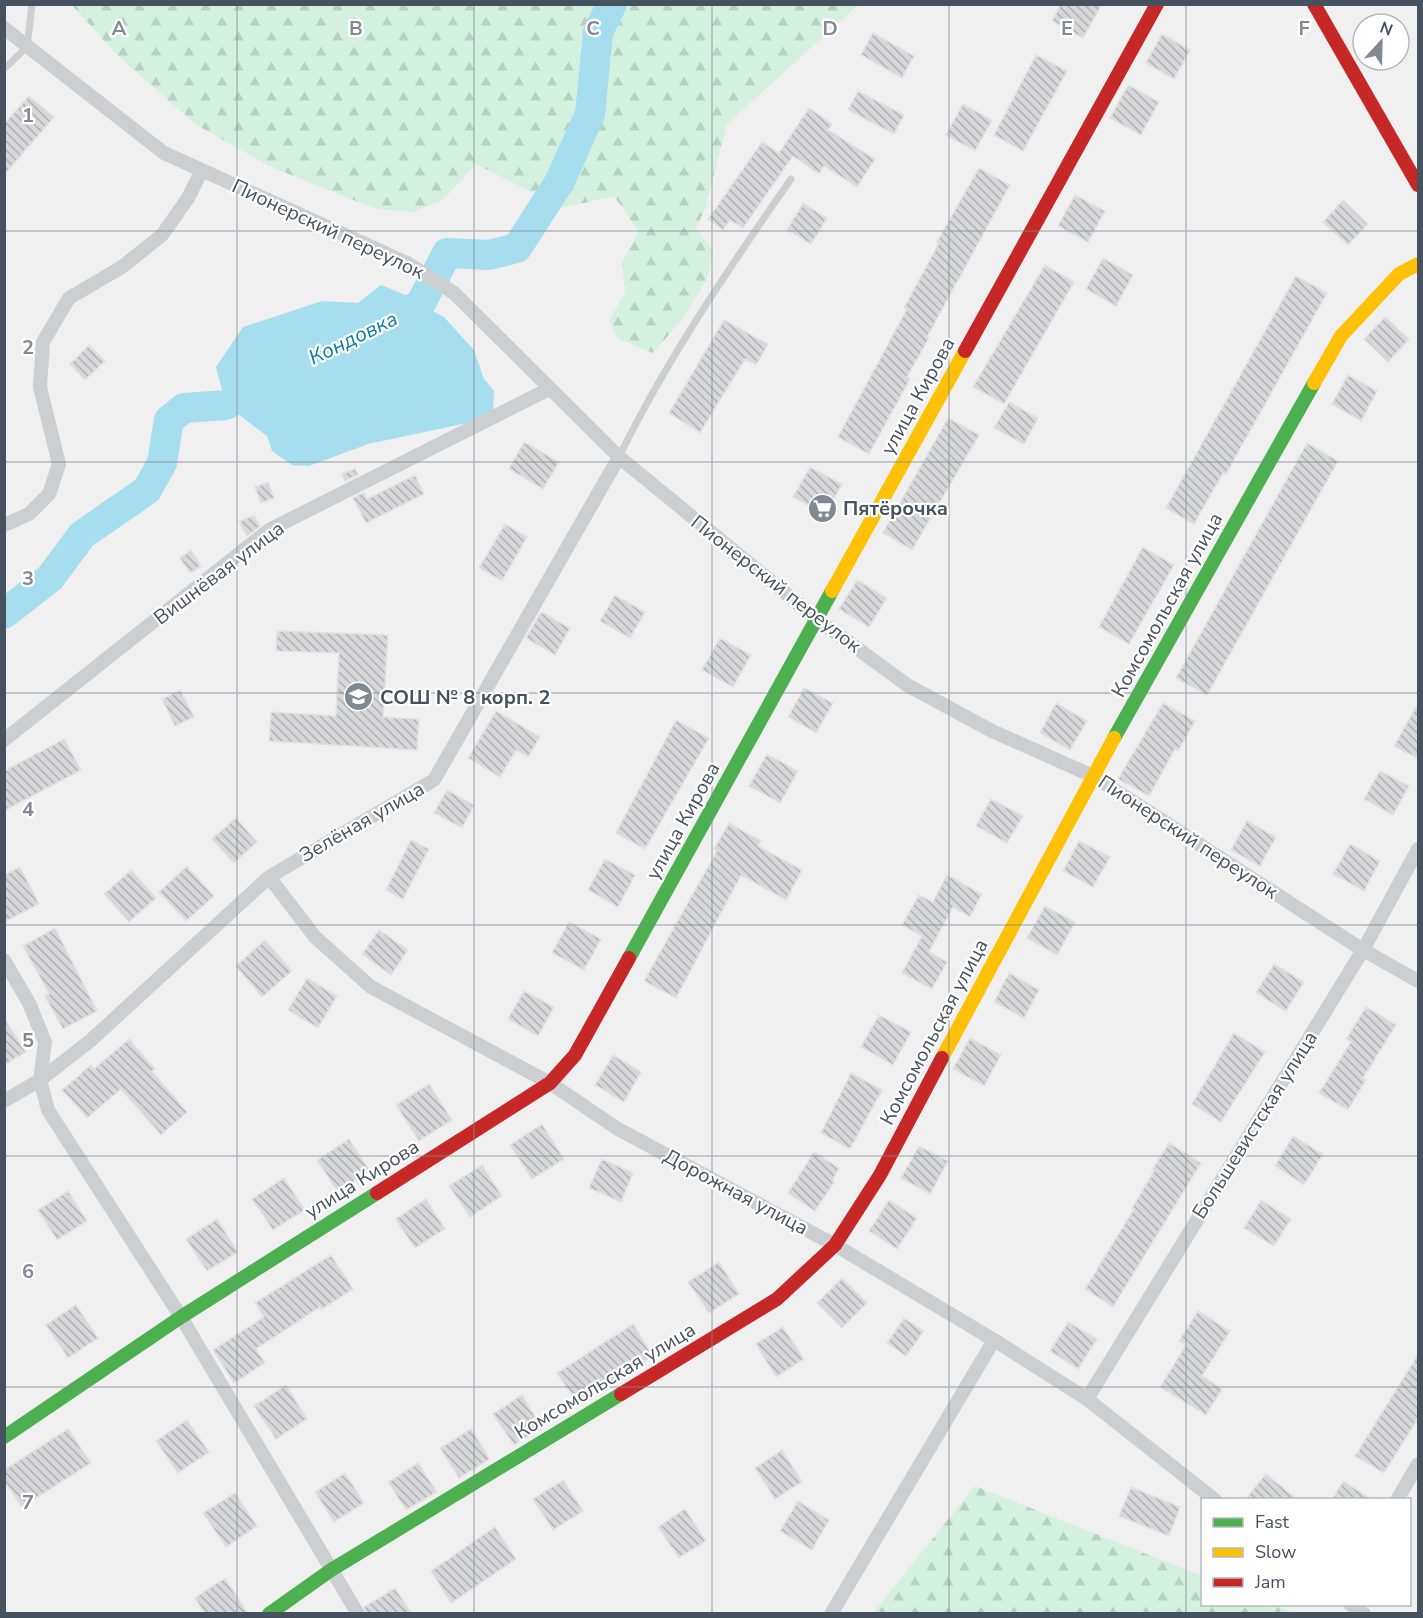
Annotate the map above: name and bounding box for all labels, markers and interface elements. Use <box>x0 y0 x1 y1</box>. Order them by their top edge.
north arrow <box>1351 12 1411 72</box>
text: A <box>112 15 127 42</box>
text: B <box>349 15 363 42</box>
text: C <box>586 15 600 42</box>
text: D <box>822 15 838 42</box>
text: E <box>1061 15 1073 42</box>
text: F <box>1298 15 1310 42</box>
text: N <box>1377 17 1396 41</box>
text: 1 <box>22 102 34 129</box>
street label: Пионерский переулок <box>227 173 429 286</box>
water label: Кондовка <box>304 304 402 372</box>
street label: улица Кирова <box>875 332 961 460</box>
text: 2 <box>22 334 34 361</box>
supermarket icon: Пятёрочка <box>806 492 838 524</box>
place label: Пятёрочка <box>843 495 948 522</box>
street label: Комсомольская улица <box>1105 508 1229 702</box>
street label: Пионерский переулок <box>685 509 867 659</box>
street label: Вишнёвая улица <box>148 515 290 631</box>
text: 3 <box>22 565 34 592</box>
school or university icon: СОШ № 8 корп. 2 <box>343 681 375 713</box>
place label: СОШ № 8 корп. 2 <box>380 684 550 711</box>
street label: улица Кирова <box>640 757 726 885</box>
street label: Пионерский переулок <box>1093 769 1284 906</box>
street label: Зелёная улица <box>295 775 429 869</box>
text: 4 <box>22 796 34 823</box>
street label: Комсомольская улица <box>874 934 994 1130</box>
street label: Большевистская улица <box>1186 1026 1324 1224</box>
text: 5 <box>22 1027 34 1054</box>
street label: улица Кирова <box>300 1133 424 1225</box>
street label: Дорожная улица <box>659 1143 813 1241</box>
text: 6 <box>22 1258 34 1285</box>
street label: Комсомольская улица <box>509 1316 701 1446</box>
text: 7 <box>22 1489 34 1516</box>
legend <box>1201 1498 1411 1606</box>
text: Fast <box>1255 1510 1290 1534</box>
text: Slow <box>1255 1540 1296 1564</box>
text: Jam <box>1254 1570 1286 1594</box>

